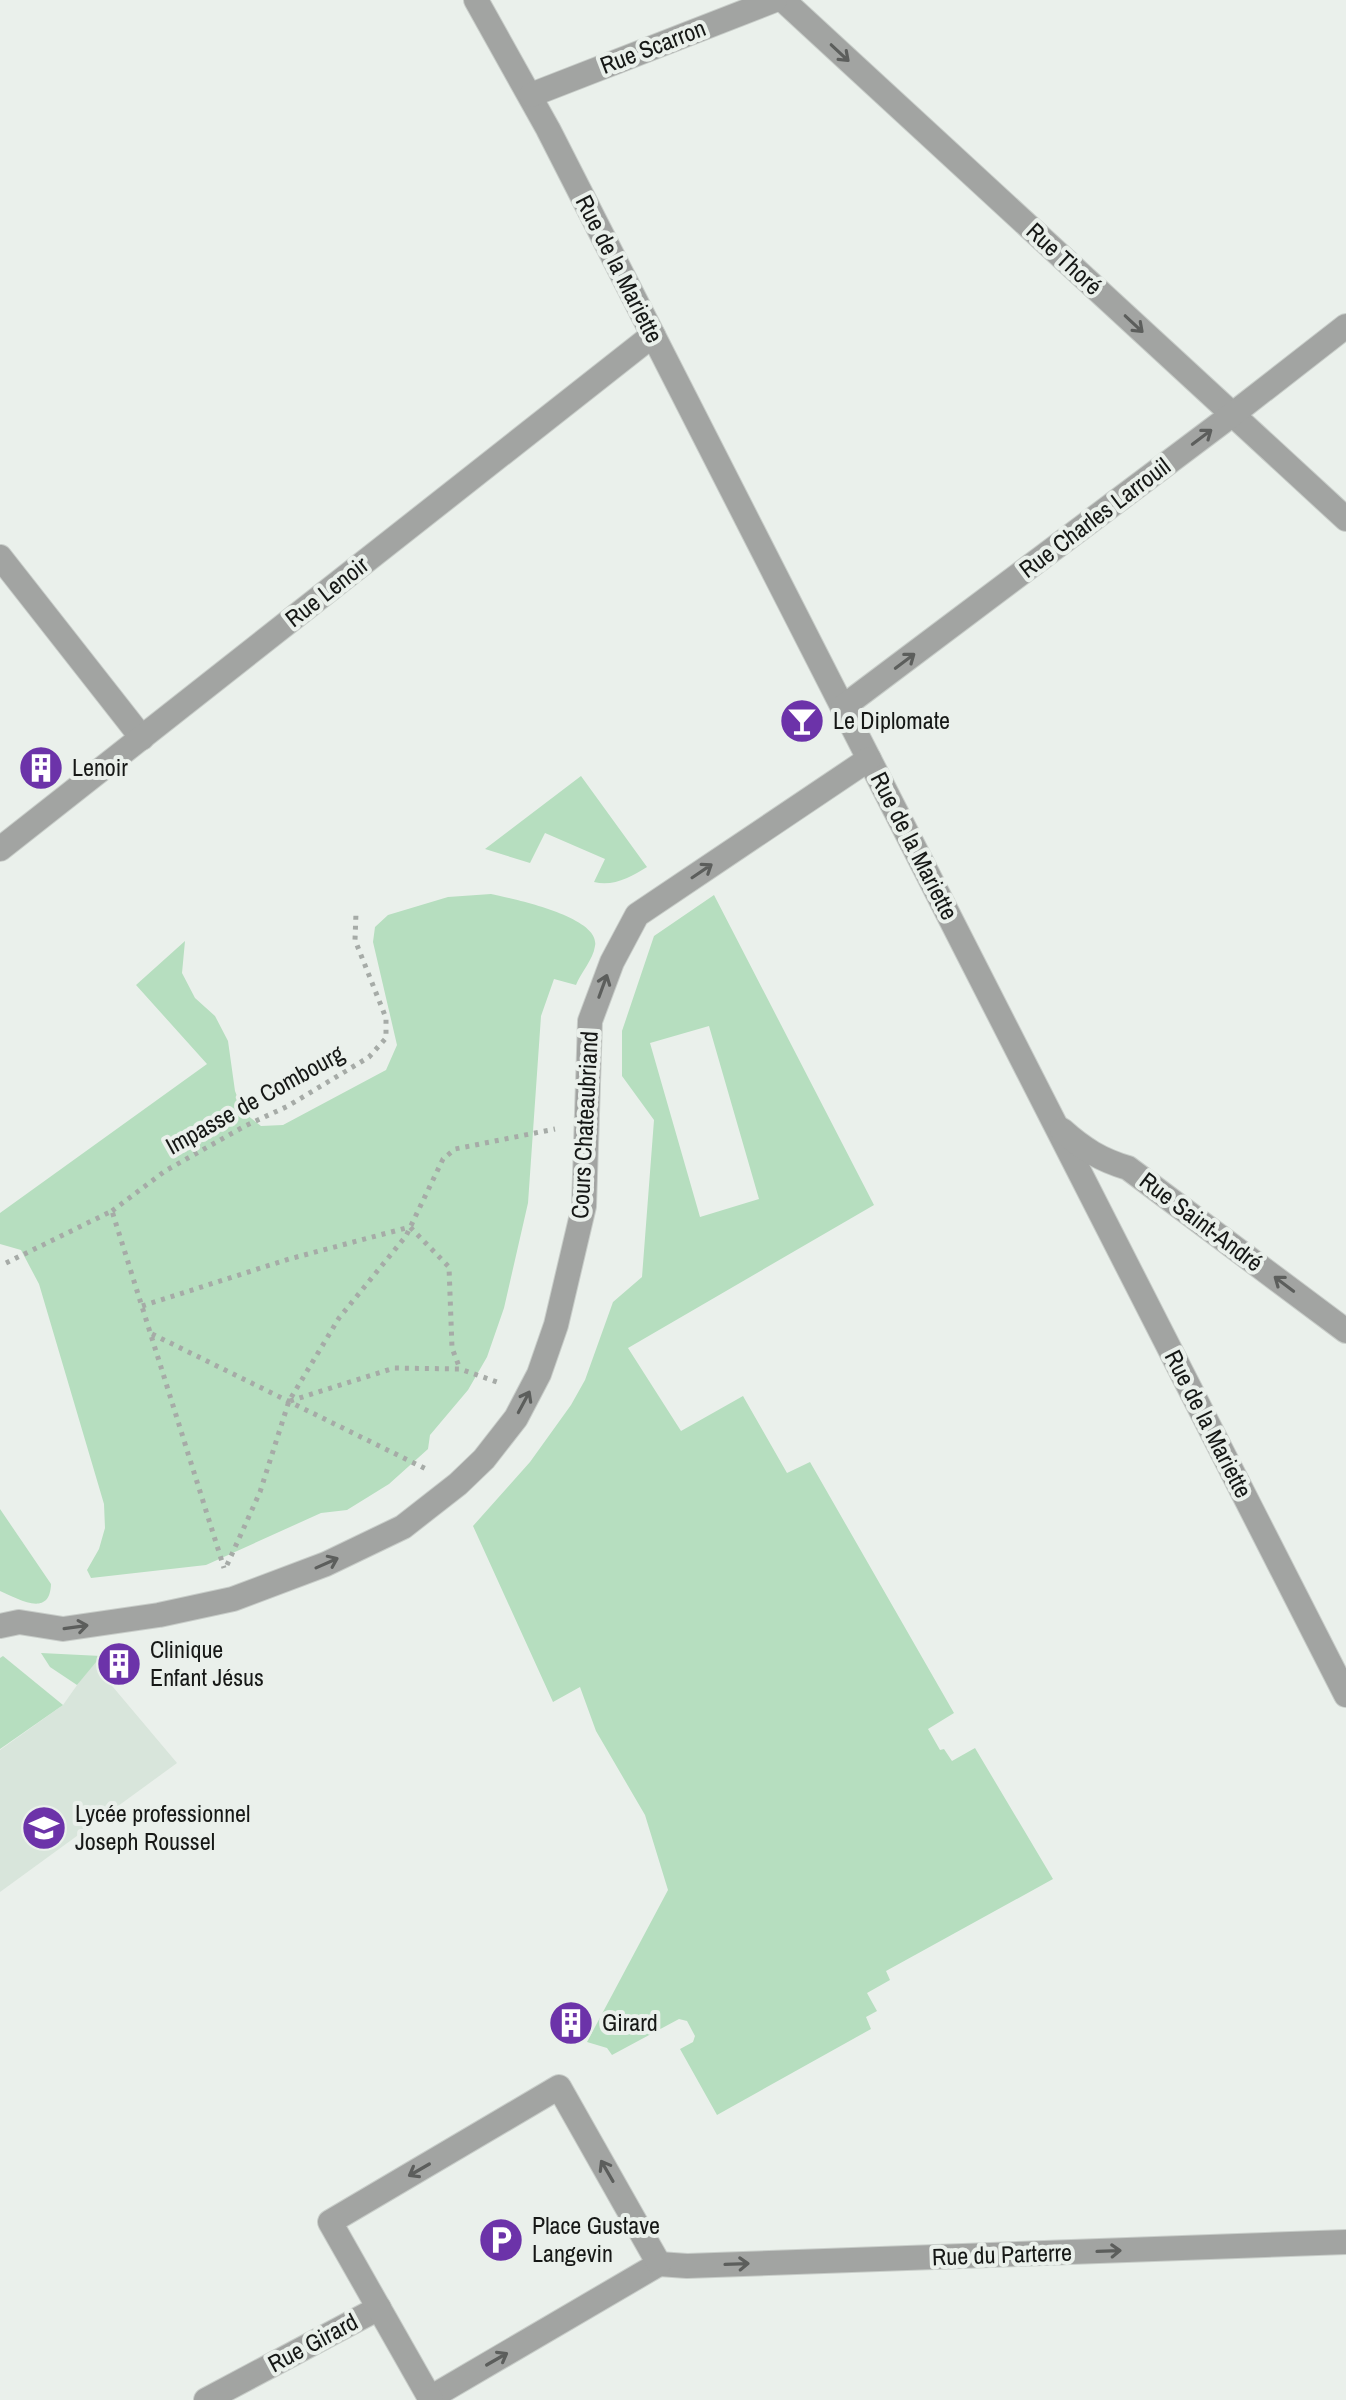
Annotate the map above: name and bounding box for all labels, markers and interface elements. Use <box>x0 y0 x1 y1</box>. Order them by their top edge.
street label: Rue Scarron <box>595 11 710 81</box>
one-way arrow <box>830 43 850 62</box>
street label: Rue de la Mariette <box>569 189 671 348</box>
street label: Rue Thoré <box>1020 215 1109 302</box>
one-way arrow <box>1124 315 1144 333</box>
one-way arrow <box>1191 428 1213 445</box>
street label: Rue Charles Larrouil <box>1012 450 1177 585</box>
street label: Rue Lenoir <box>278 548 375 634</box>
one-way arrow <box>894 652 916 669</box>
bar icon: Le Diplomate <box>778 697 826 745</box>
place label: Le Diplomate <box>833 704 950 736</box>
building icon: Lenoir <box>17 744 65 792</box>
place label: Lenoir <box>72 751 128 783</box>
street label: Rue de la Mariette <box>864 766 966 925</box>
one-way arrow <box>690 863 713 879</box>
one-way arrow <box>597 974 611 999</box>
street label: Cours Chateaubriand <box>563 1030 605 1220</box>
street label: Impasse de Combourg <box>160 1037 349 1161</box>
street label: Rue Saint-André <box>1133 1164 1270 1278</box>
one-way arrow <box>1274 1276 1295 1293</box>
street label: Rue de la Mariette <box>1158 1344 1260 1503</box>
one-way arrow <box>517 1390 533 1414</box>
one-way arrow <box>314 1555 339 1570</box>
one-way arrow <box>63 1619 89 1634</box>
place label: Clinique Enfant Jésus <box>150 1633 264 1693</box>
building icon: Clinique Enfant Jésus <box>95 1640 143 1688</box>
place label: Lycée professionnel Joseph Roussel <box>75 1797 250 1857</box>
school or university icon: Lycée professionnel Joseph Roussel <box>20 1804 68 1852</box>
building icon: Girard <box>547 1999 595 2047</box>
place label: Girard <box>602 2006 658 2038</box>
one-way arrow <box>599 2160 615 2183</box>
one-way arrow <box>408 2162 431 2178</box>
place label: Place Gustave Langevin <box>532 2209 660 2269</box>
parking icon: Place Gustave Langevin <box>477 2216 525 2264</box>
street label: Rue du Parterre <box>931 2236 1072 2272</box>
one-way arrow <box>1095 2243 1122 2258</box>
one-way arrow <box>723 2257 750 2272</box>
street label: Rue Girard <box>262 2305 363 2379</box>
one-way arrow <box>485 2351 508 2367</box>

